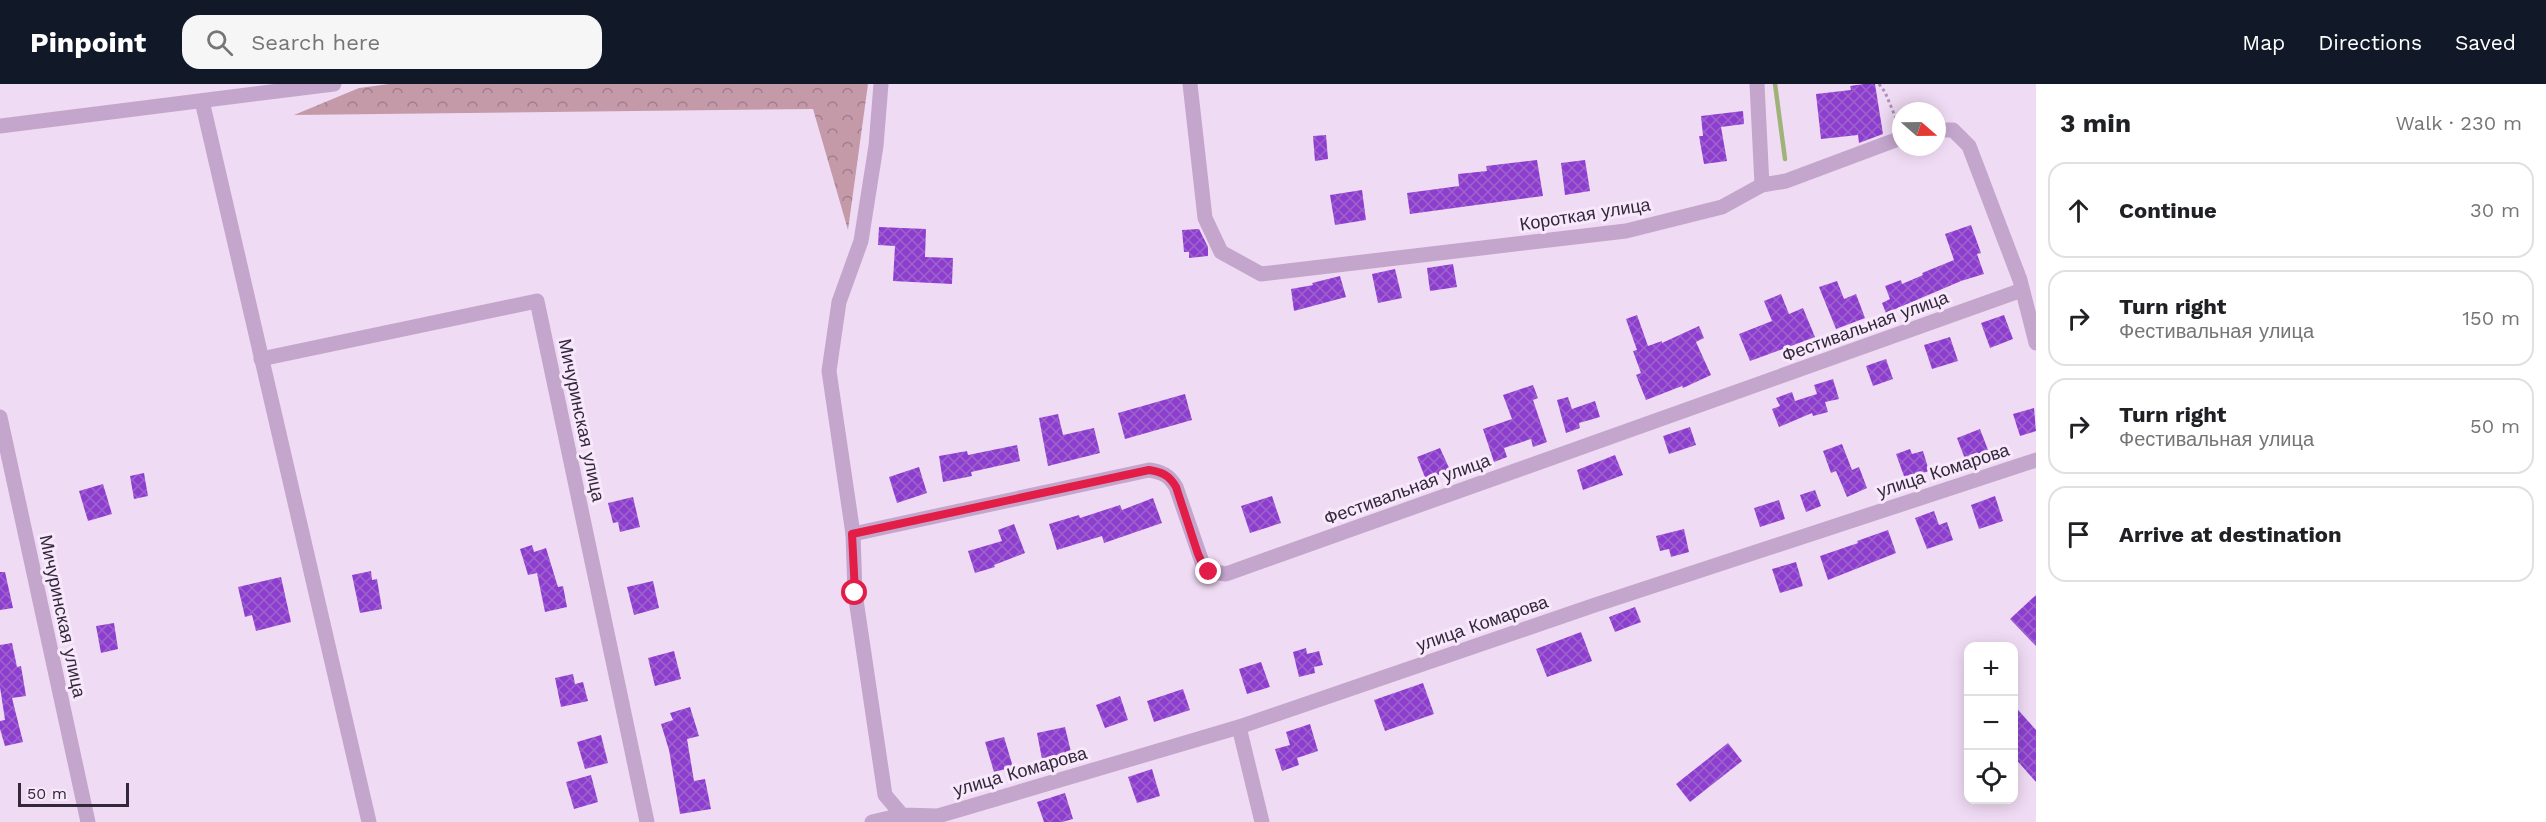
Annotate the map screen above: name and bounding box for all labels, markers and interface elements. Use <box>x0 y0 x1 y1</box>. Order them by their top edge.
search box <box>182 15 602 69</box>
text: Pinpoint <box>30 26 146 59</box>
icon: search <box>203 26 236 59</box>
text: Search here <box>251 30 380 55</box>
text: Map <box>2242 30 2285 55</box>
text: Directions <box>2318 30 2422 55</box>
text: Saved <box>2455 30 2516 55</box>
north arrow <box>1892 102 1946 156</box>
text: 3 min <box>2060 108 2131 138</box>
text: Walk · 230 m <box>2395 111 2522 135</box>
street label: Короткая улица <box>1518 193 1653 235</box>
icon: ahead <box>2062 194 2095 227</box>
text: Continue <box>2119 198 2217 223</box>
text: 30 m <box>2470 198 2520 222</box>
street label: Фестивальная улица <box>1779 286 1952 366</box>
text: Turn right <box>2119 294 2226 319</box>
icon: right <box>2062 302 2095 335</box>
text: 150 m <box>2462 306 2520 330</box>
text: Фестивальная улица <box>2119 319 2314 343</box>
street label: Мичуринская улица <box>554 337 610 504</box>
text: Turn right <box>2119 402 2226 427</box>
icon: right <box>2062 410 2095 443</box>
text: 50 m <box>2470 414 2520 438</box>
text: Фестивальная улица <box>2119 427 2314 451</box>
street label: улица Комарова <box>1874 438 2013 501</box>
street label: Фестивальная улица <box>1321 449 1494 529</box>
icon: arrive <box>2062 518 2095 551</box>
text: Arrive at destination <box>2119 522 2342 547</box>
street label: Мичуринская улица <box>35 533 91 700</box>
route end <box>1195 558 1221 584</box>
route start <box>841 579 867 605</box>
street label: улица Комарова <box>1413 590 1552 655</box>
map controls <box>1964 642 2018 804</box>
button: + <box>1964 642 2018 696</box>
button: − <box>1964 696 2018 750</box>
street label: улица Комарова <box>951 742 1090 800</box>
button: locate <box>1964 750 2018 804</box>
scale bar <box>18 780 129 808</box>
text: 50 m <box>27 784 67 803</box>

